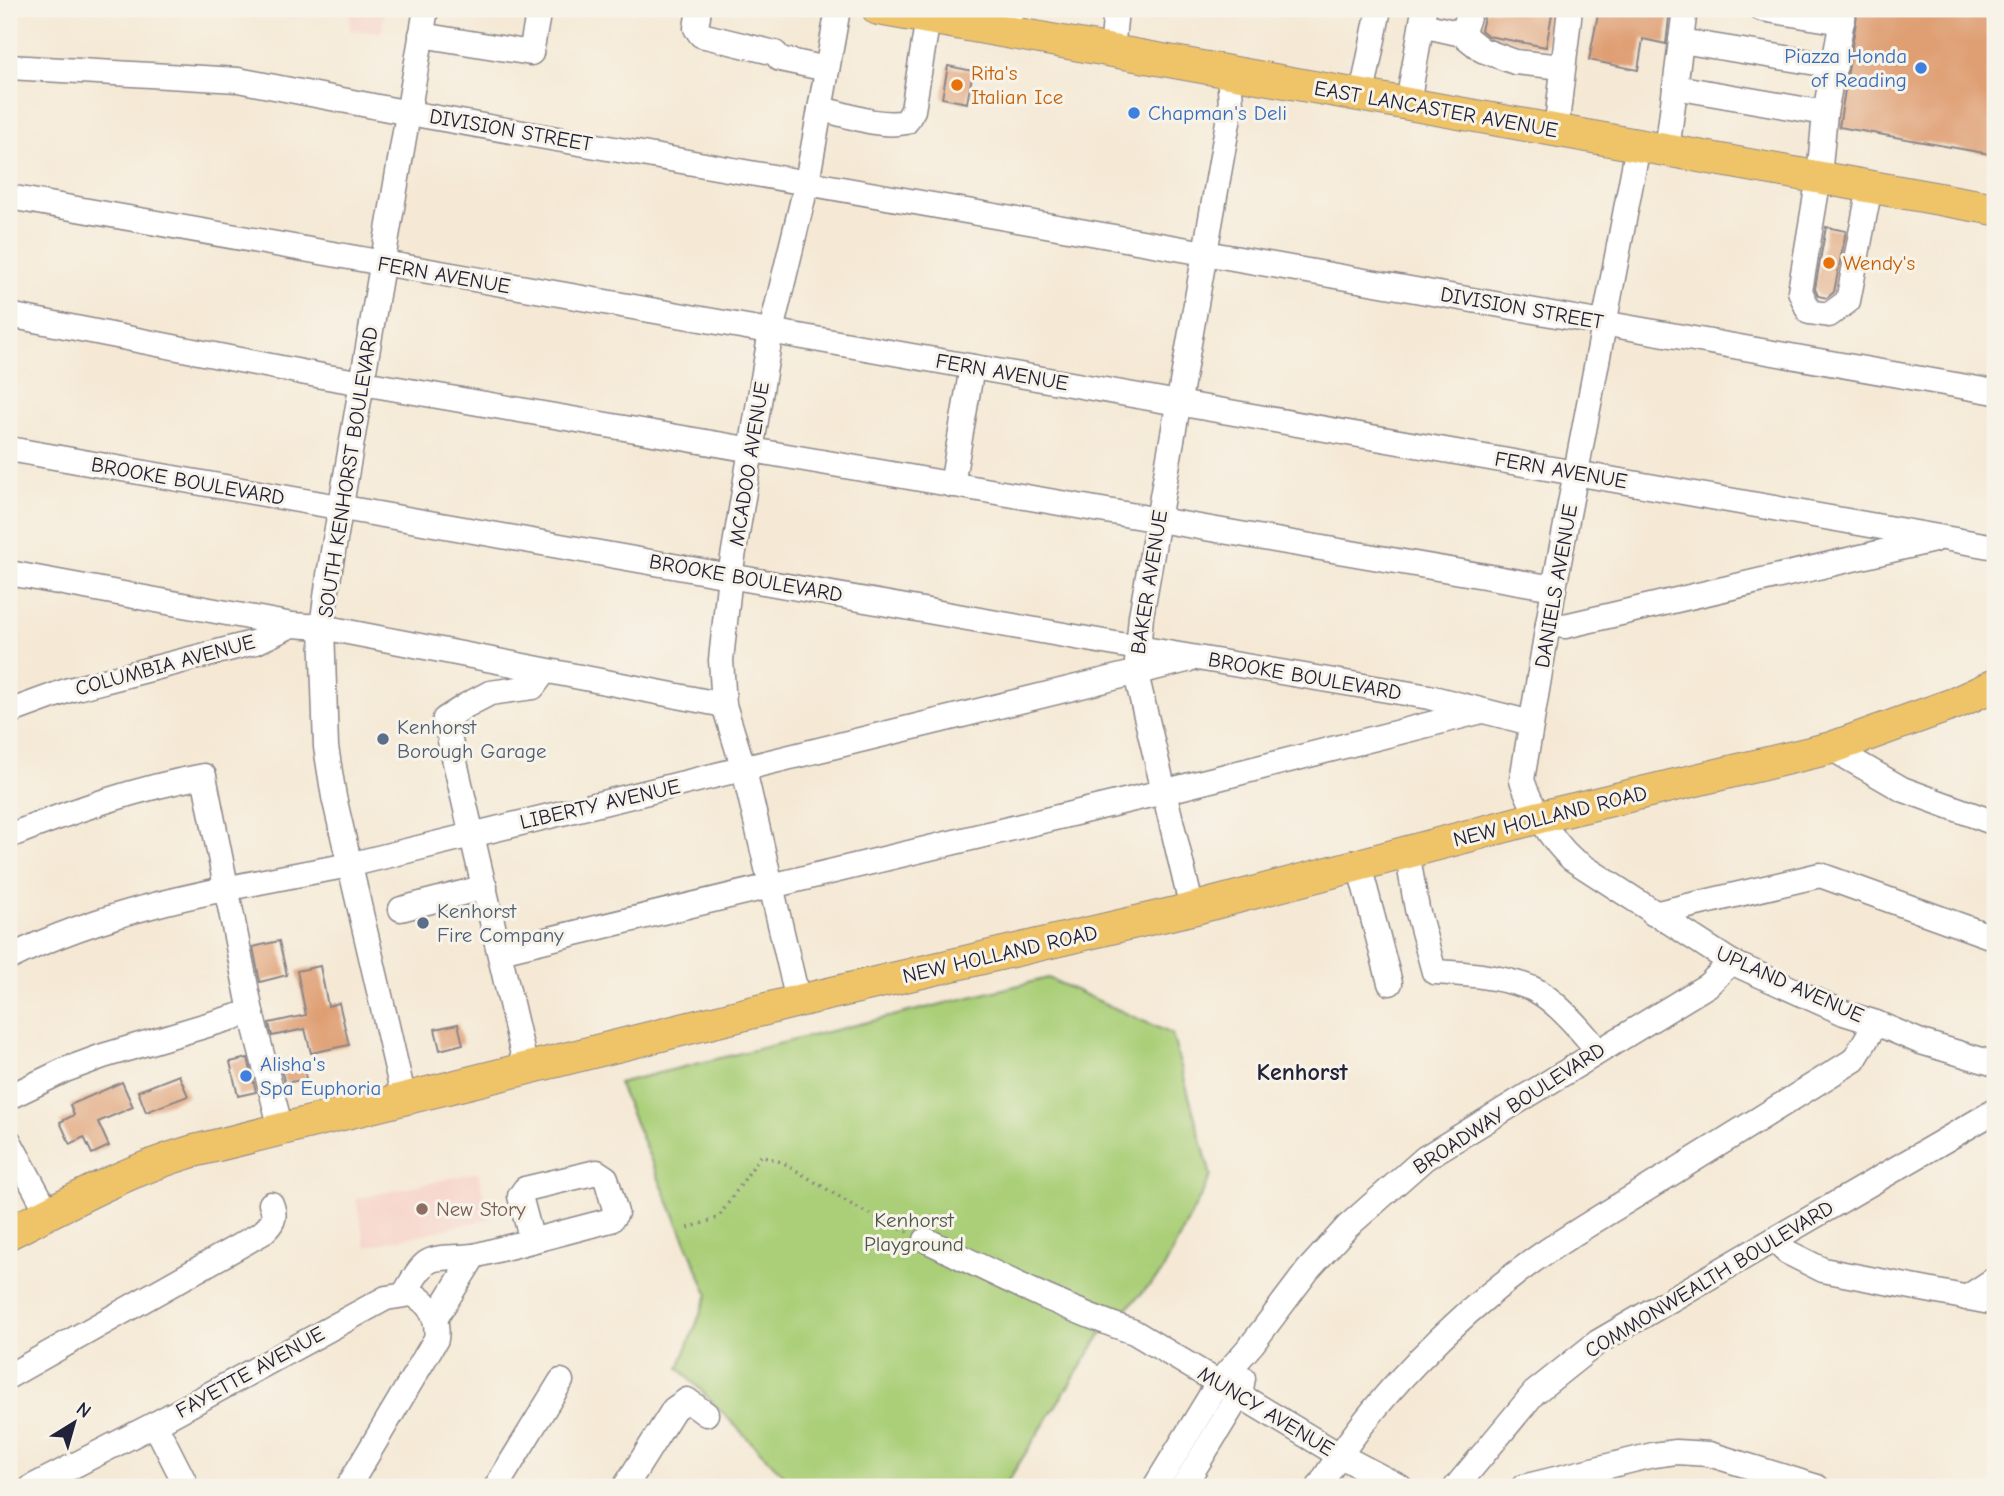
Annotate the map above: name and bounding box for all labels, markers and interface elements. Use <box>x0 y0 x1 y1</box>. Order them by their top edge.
place label: Piazza Honda of Reading <box>1784 44 1907 92</box>
marker: Piazza Honda of Reading <box>1913 60 1929 76</box>
place label: Rita's Italian Ice <box>971 61 1063 109</box>
street label: EAST LANCASTER AVENUE <box>1312 76 1560 142</box>
marker: Rita's Italian Ice <box>949 77 965 93</box>
place label: Chapman's Deli <box>1148 101 1287 125</box>
street label: DIVISION STREET <box>428 104 594 156</box>
marker: Chapman's Deli <box>1126 105 1142 121</box>
place label: Wendy's <box>1843 251 1915 275</box>
street label: FERN AVENUE <box>376 252 512 298</box>
marker: Wendy's <box>1821 255 1837 271</box>
street label: DIVISION STREET <box>1439 282 1605 334</box>
street label: SOUTH KENHORST BOULEVARD <box>313 325 383 619</box>
street label: FERN AVENUE <box>934 349 1070 395</box>
street label: MCADOO AVENUE <box>724 380 774 548</box>
street label: FERN AVENUE <box>1493 447 1629 493</box>
street label: BROOKE BOULEVARD <box>89 452 287 510</box>
street label: DANIELS AVENUE <box>1530 502 1582 670</box>
street label: BAKER AVENUE <box>1126 508 1172 656</box>
street label: BROOKE BOULEVARD <box>647 549 845 607</box>
street label: COLUMBIA AVENUE <box>73 629 257 701</box>
street label: BROOKE BOULEVARD <box>1206 647 1404 705</box>
place label: Kenhorst Borough Garage <box>397 715 547 763</box>
marker: Kenhorst Borough Garage <box>375 731 391 747</box>
street label: LIBERTY AVENUE <box>518 774 682 834</box>
street label: NEW HOLLAND ROAD <box>1451 780 1649 852</box>
place label: Kenhorst Fire Company <box>437 899 564 947</box>
marker: Kenhorst Fire Company <box>415 915 431 931</box>
street label: NEW HOLLAND ROAD <box>900 920 1100 988</box>
street label: UPLAND AVENUE <box>1712 941 1868 1027</box>
street label: BROADWAY BOULEVARD <box>1409 1037 1609 1179</box>
place label: Alisha's Spa Euphoria <box>260 1052 381 1100</box>
district label: Kenhorst <box>1256 1058 1349 1086</box>
marker: Alisha's Spa Euphoria <box>238 1068 254 1084</box>
street label: COMMONWEALTH BOULEVARD <box>1580 1195 1838 1363</box>
place label: New Story <box>436 1197 526 1221</box>
marker: New Story <box>414 1201 430 1217</box>
park label: Kenhorst Playground <box>864 1208 964 1256</box>
street label: FAYETTE AVENUE <box>172 1321 328 1423</box>
street label: MUNCY AVENUE <box>1194 1361 1338 1461</box>
north arrow <box>38 1388 108 1458</box>
text: N <box>72 1398 95 1423</box>

